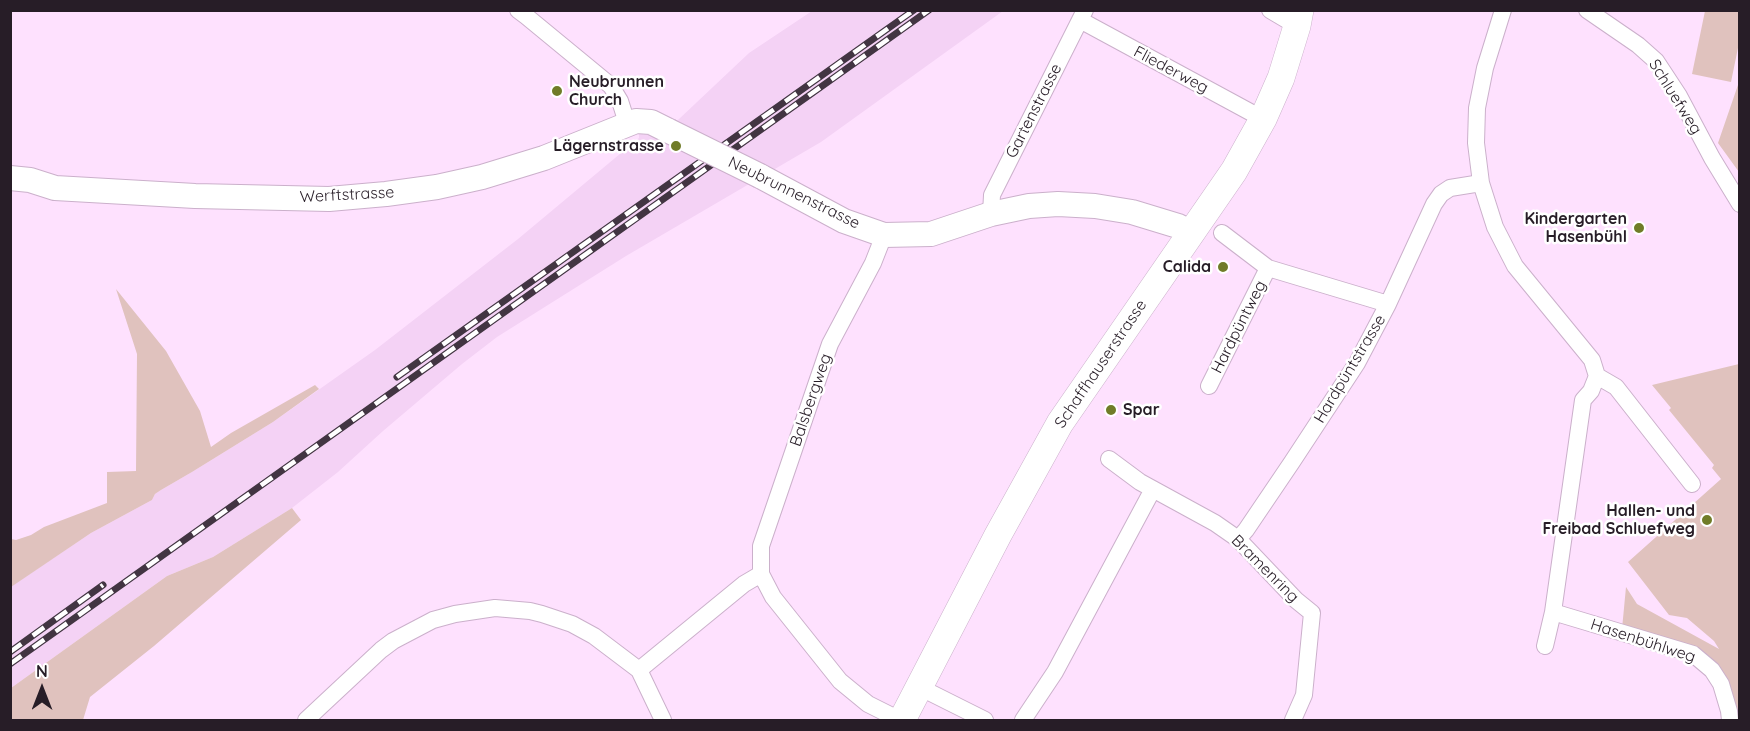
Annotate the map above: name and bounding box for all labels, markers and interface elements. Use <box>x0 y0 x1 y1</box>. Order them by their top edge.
street label: Fliederweg <box>1130 42 1212 98</box>
street label: Schluefweg <box>1644 56 1706 138</box>
street label: Gartenstrasse <box>1002 61 1066 161</box>
place label: Neubrunnen Church <box>569 72 664 110</box>
marker: Neubrunnen Church <box>550 84 564 98</box>
place label: Lägernstrasse <box>553 136 664 156</box>
marker: Lägernstrasse <box>669 139 683 153</box>
street label: Neubrunnenstrasse <box>725 153 863 233</box>
street label: Werftstrasse <box>299 183 395 207</box>
place label: Kindergarten Hasenbühl <box>1524 209 1627 247</box>
marker: Kindergarten Hasenbühl <box>1632 221 1646 235</box>
place label: Calida <box>1163 257 1211 277</box>
marker: Calida <box>1216 260 1230 274</box>
street label: Hardpüntweg <box>1207 277 1271 377</box>
street label: Schaffhauserstrasse <box>1051 296 1151 432</box>
street label: Hardpüntstrasse <box>1310 311 1390 427</box>
street label: Balsbergweg <box>786 351 836 449</box>
place label: Spar <box>1123 400 1160 420</box>
marker: Spar <box>1104 403 1118 417</box>
place label: Hallen- und Freibad Schluefweg <box>1543 501 1695 539</box>
marker: Hallen- und Freibad Schluefweg <box>1700 513 1714 527</box>
street label: Bramenring <box>1227 531 1303 607</box>
street label: Hasenbühlweg <box>1588 615 1698 667</box>
north arrow <box>12 659 72 719</box>
text: N <box>36 661 48 681</box>

